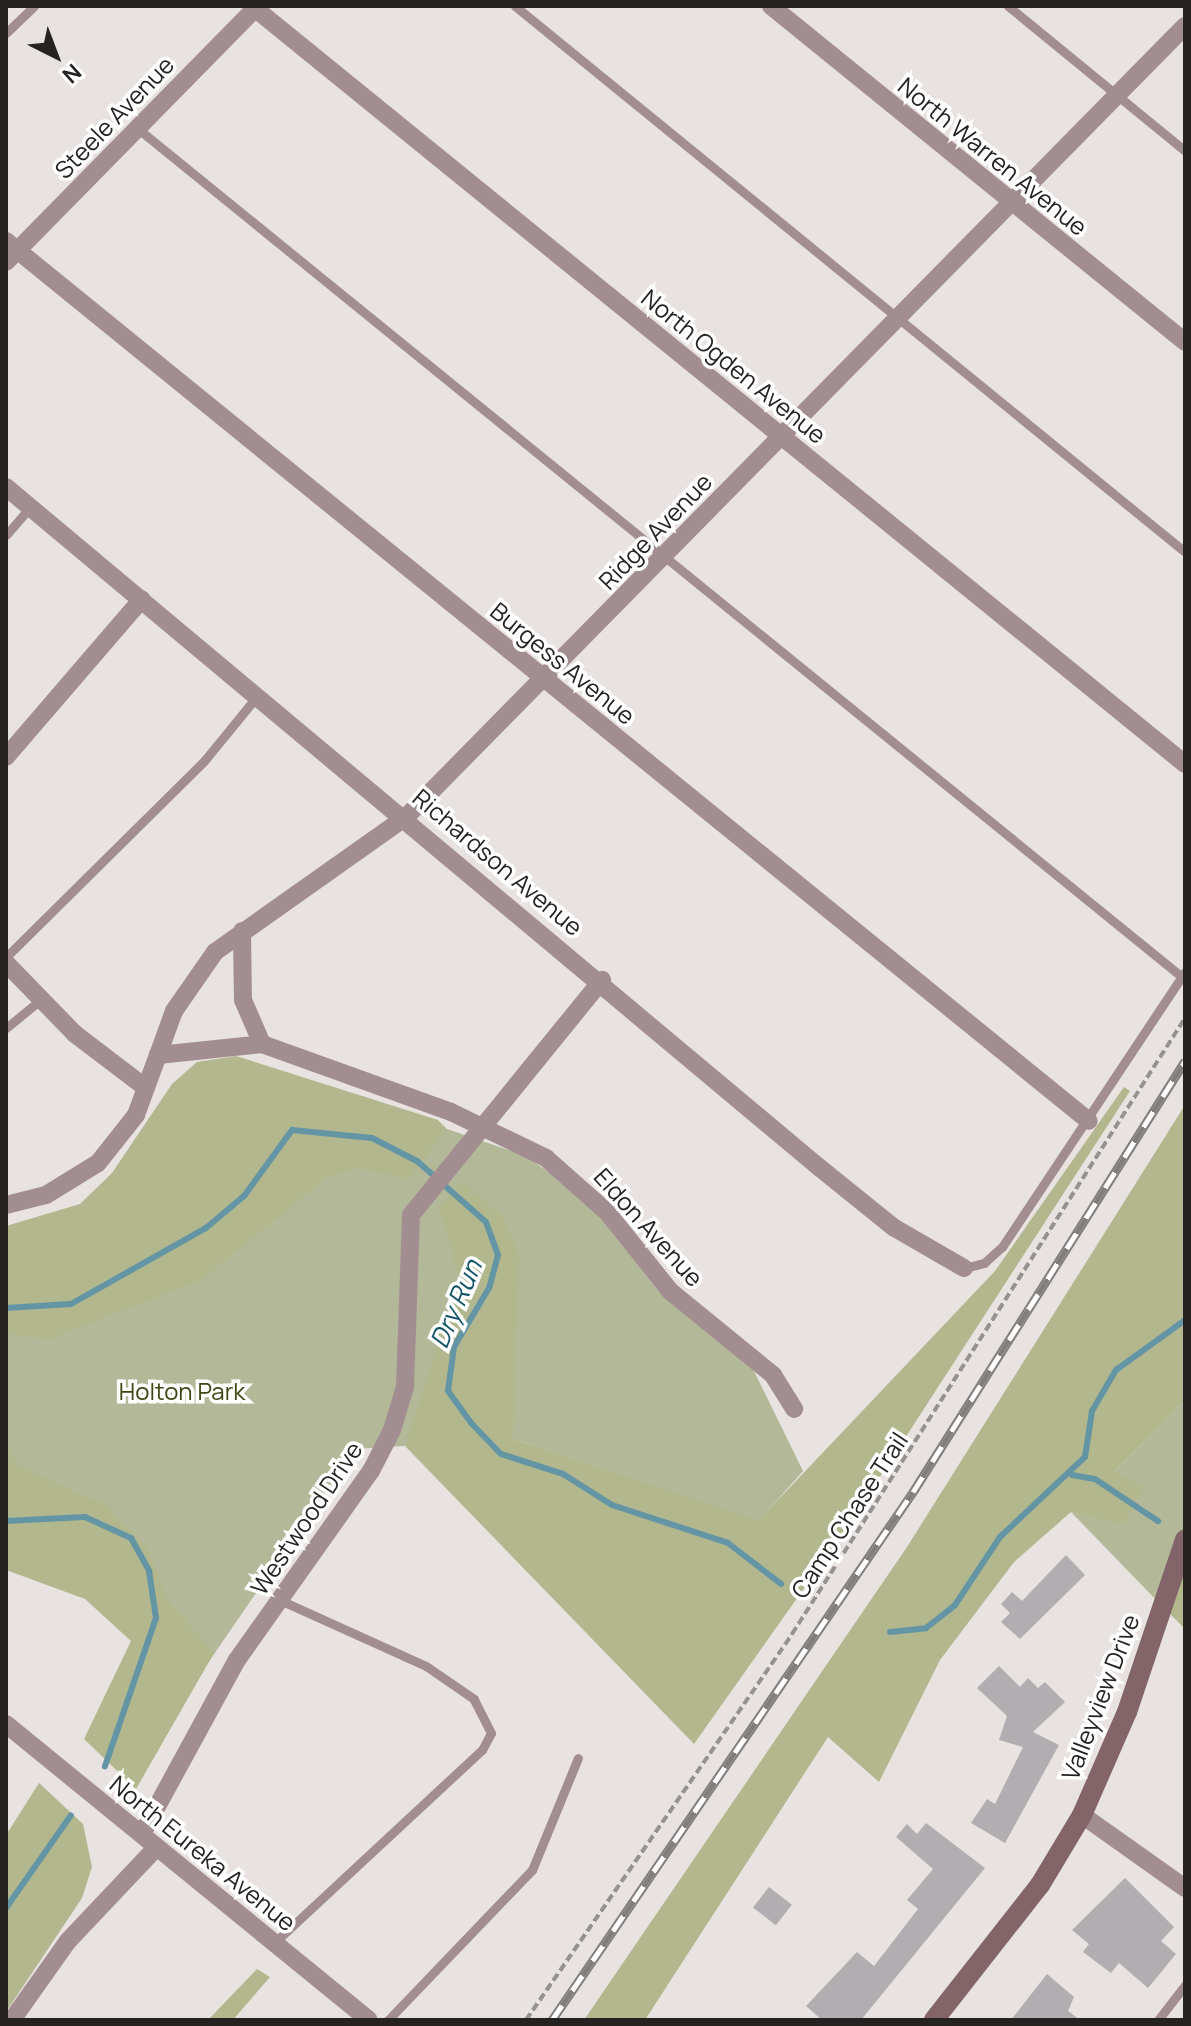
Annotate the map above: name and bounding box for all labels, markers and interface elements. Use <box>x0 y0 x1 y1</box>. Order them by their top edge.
north arrow <box>16 16 96 96</box>
street label: Steele Avenue <box>49 50 179 184</box>
text: N <box>56 57 88 90</box>
street label: North Warren Avenue <box>893 71 1093 241</box>
street label: North Ogden Avenue <box>636 283 832 449</box>
street label: Ridge Avenue <box>592 467 718 595</box>
street label: Burgess Avenue <box>485 596 641 730</box>
street label: Richardson Avenue <box>407 783 589 941</box>
street label: Eldon Avenue <box>588 1162 710 1292</box>
water label: Dry Run <box>423 1255 489 1353</box>
park label: Holton Park <box>119 1377 245 1405</box>
street label: Camp Chase Trail <box>785 1427 913 1603</box>
street label: Westwood Drive <box>244 1436 368 1600</box>
street label: Valleyview Drive <box>1055 1610 1145 1784</box>
street label: North Eureka Avenue <box>104 1769 302 1937</box>

